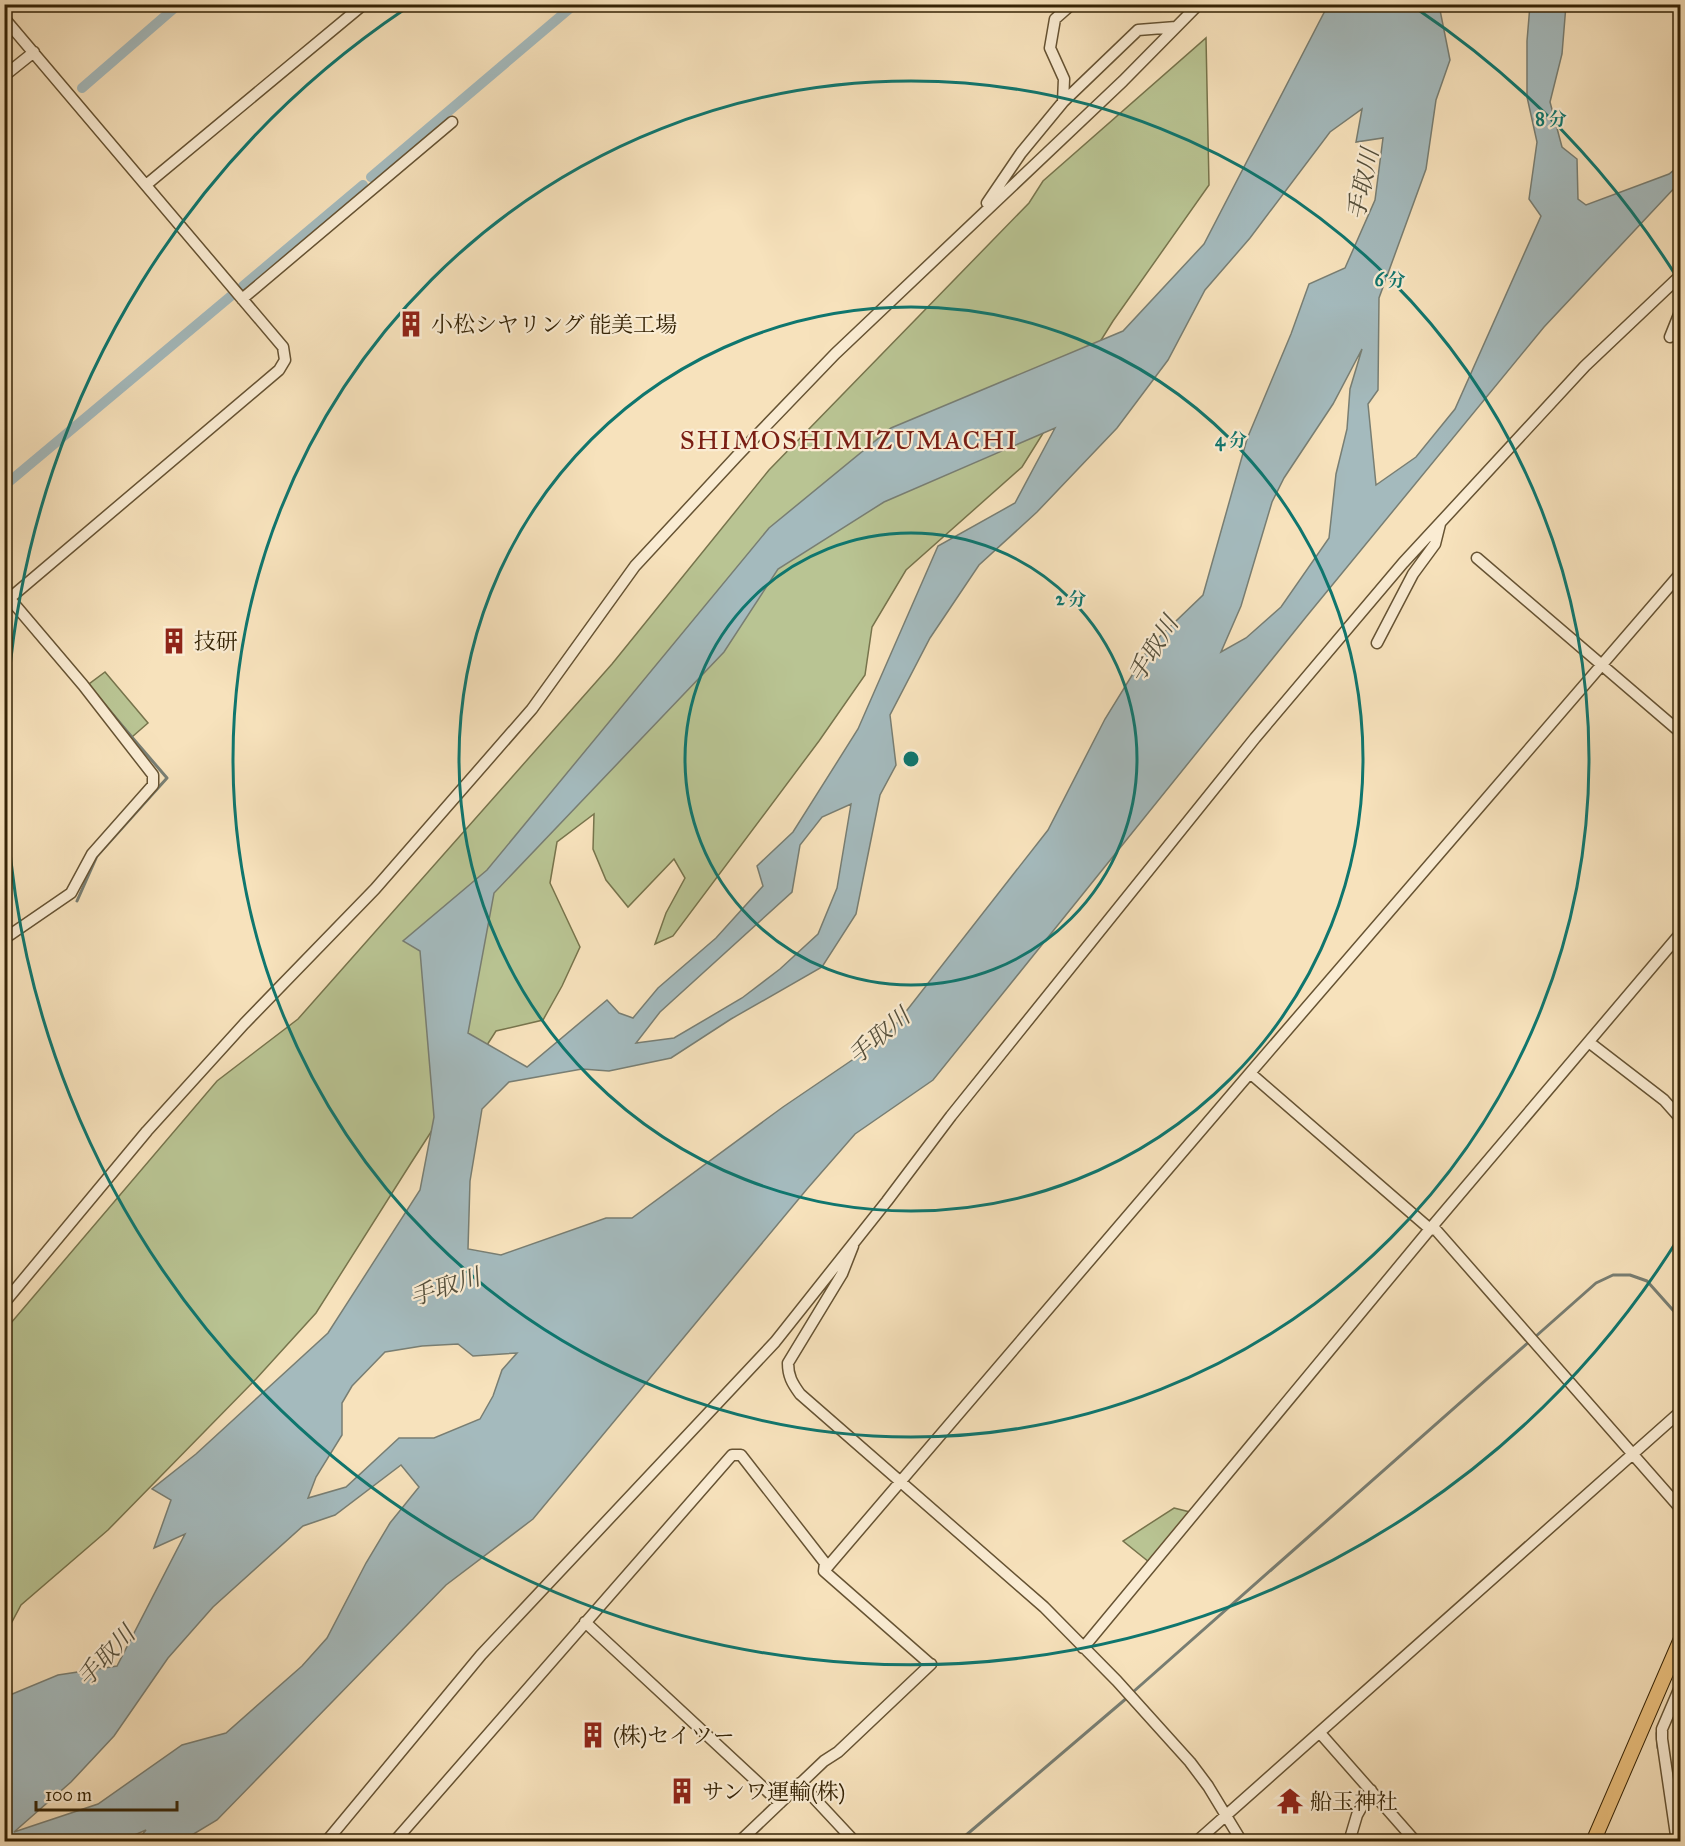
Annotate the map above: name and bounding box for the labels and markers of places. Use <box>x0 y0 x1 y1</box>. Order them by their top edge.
building icon: 小松シヤリング 能美工場 <box>396 309 426 339</box>
place label: 小松シヤリング 能美工場 <box>431 311 677 338</box>
building icon: 技研 <box>159 626 189 656</box>
place label: 技研 <box>194 628 238 655</box>
centre of rings <box>901 749 921 769</box>
building icon: (株)セイツー <box>578 1720 608 1750</box>
place label: (株)セイツー <box>613 1722 735 1749</box>
building icon: サンワ運輸(株) <box>667 1776 697 1806</box>
place label: サンワ運輸(株) <box>702 1778 845 1805</box>
temple icon: 船玉神社 <box>1275 1786 1305 1816</box>
place label: 船玉神社 <box>1310 1788 1398 1815</box>

